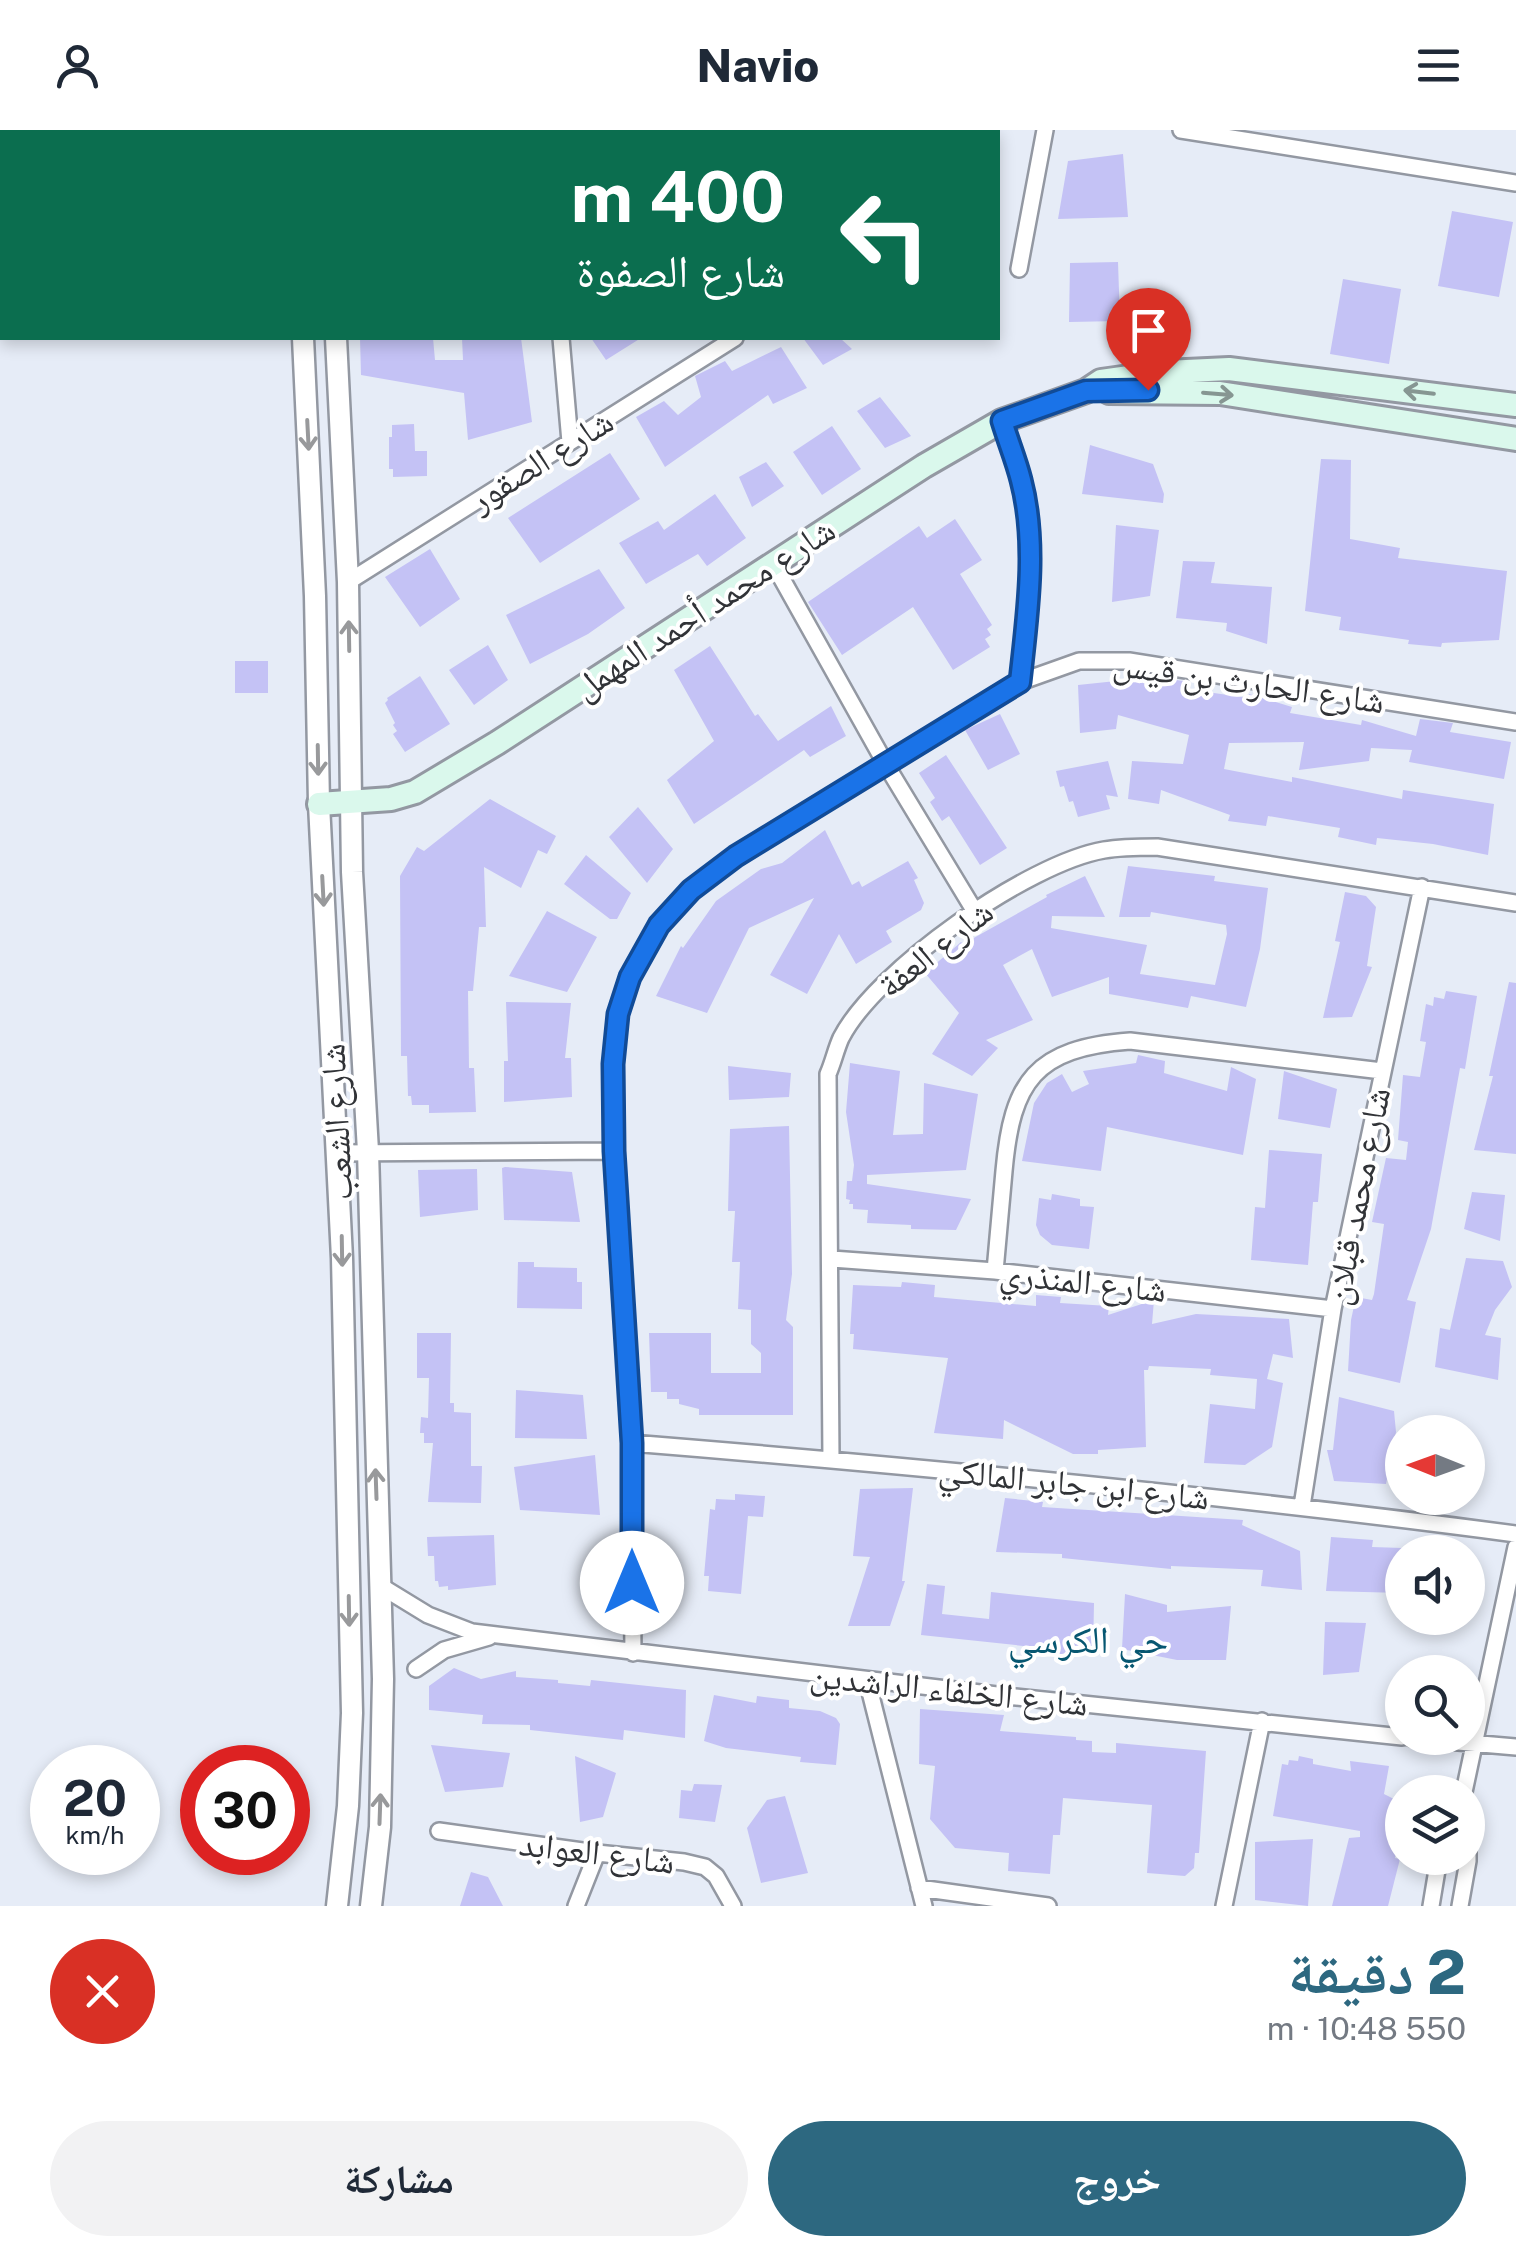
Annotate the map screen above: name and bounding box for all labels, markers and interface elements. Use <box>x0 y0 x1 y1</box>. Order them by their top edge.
icon: person <box>50 38 105 93</box>
icon: menu <box>1411 38 1466 93</box>
text: Navio <box>697 39 819 92</box>
text: 400 m <box>571 155 785 238</box>
icon: left <box>820 170 950 300</box>
text: شارع الصفوة <box>576 244 785 297</box>
pin <box>1106 288 1191 391</box>
icon: arrive <box>1121 303 1176 358</box>
one-way arrow <box>1404 383 1436 401</box>
one-way arrow <box>1201 384 1233 403</box>
street label: شارع الصقور <box>461 400 621 522</box>
one-way arrow <box>298 418 317 450</box>
street label: شارع محمد أحمد المهمل <box>566 508 843 709</box>
one-way arrow <box>340 620 358 652</box>
street label: شارع الحارث بن قيس <box>1110 643 1387 723</box>
one-way arrow <box>308 742 328 775</box>
one-way arrow <box>314 874 333 907</box>
street label: شارع العفة <box>869 890 1002 1007</box>
street label: شارع الشعب <box>311 1042 363 1202</box>
street label: شارع محمد قبلان <box>1316 1084 1400 1309</box>
one-way arrow <box>332 1234 352 1266</box>
street label: شارع المنذري <box>997 1252 1168 1318</box>
north arrow <box>1385 1415 1485 1515</box>
map controls <box>1385 1415 1485 1875</box>
street label: شارع ابن جابر المالكي <box>936 1448 1211 1525</box>
one-way arrow <box>367 1469 386 1501</box>
position arrow <box>580 1531 684 1635</box>
button: sound <box>1385 1535 1485 1635</box>
one-way arrow <box>340 1594 359 1626</box>
district label: حي الكرسي <box>1008 1617 1168 1669</box>
street label: شارع الخلفاء الراشدين <box>808 1654 1090 1726</box>
button: search <box>1385 1655 1485 1755</box>
speed limit sign: 30 <box>180 1745 310 1875</box>
text: 20 <box>63 1768 127 1827</box>
button: layers <box>1385 1775 1485 1875</box>
one-way arrow <box>371 1794 390 1826</box>
text: km/h <box>66 1820 124 1850</box>
street label: شارع العوابد <box>517 1822 677 1884</box>
text: 2 دقيقة <box>1288 1937 1466 2008</box>
button: close <box>50 1939 155 2044</box>
text: 550 m · 10:48 <box>1267 2010 1466 2047</box>
button: مشاركة <box>50 2121 748 2236</box>
button: خروج <box>768 2121 1466 2236</box>

